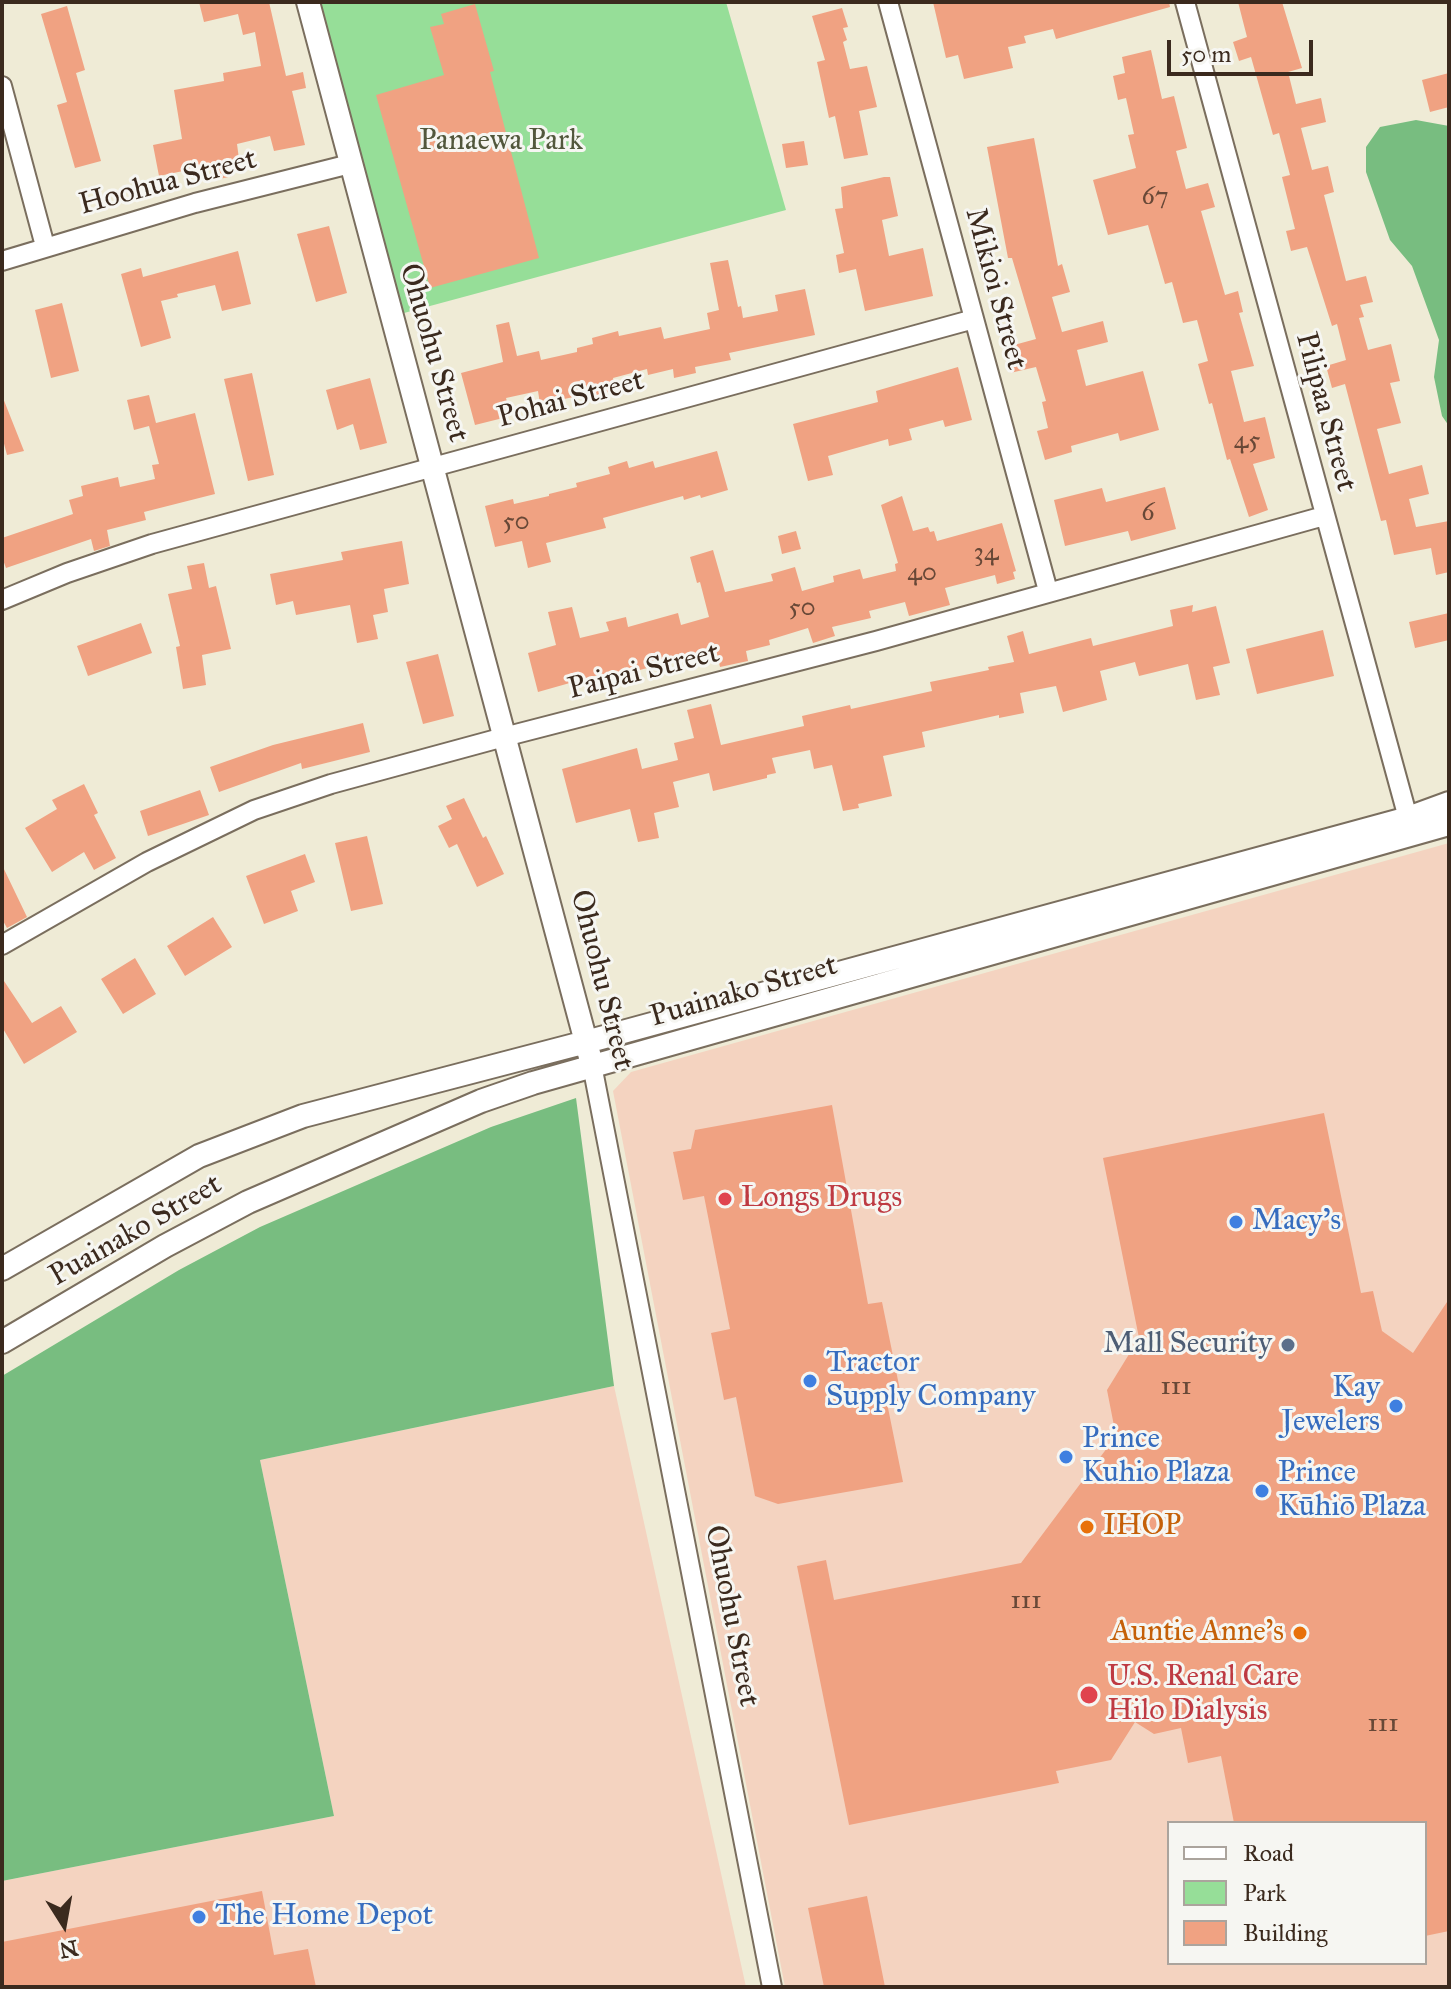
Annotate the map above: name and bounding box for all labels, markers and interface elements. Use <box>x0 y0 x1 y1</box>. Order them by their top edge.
scale bar <box>1171 24 1317 74</box>
text: 50 m <box>1181 39 1231 69</box>
park label: Panaewa Park <box>419 124 583 160</box>
street label: Hoohua Street <box>75 142 261 224</box>
house number: 67 <box>1141 182 1169 214</box>
street label: Mikioi Street <box>956 204 1034 374</box>
street label: Ohuohu Street <box>390 260 476 446</box>
street label: Pilipaa Street <box>1287 329 1363 495</box>
street label: Pohai Street <box>494 363 648 437</box>
house number: 45 <box>1234 426 1260 458</box>
house number: 6 <box>1141 498 1155 530</box>
house number: 50 <box>502 507 530 539</box>
house number: 34 <box>974 538 998 570</box>
house number: 40 <box>907 558 937 590</box>
house number: 50 <box>788 593 816 625</box>
street label: Paipai Street <box>565 636 723 708</box>
street label: Ohuohu Street <box>561 886 641 1074</box>
street label: Puainako Street <box>646 948 842 1036</box>
street label: Puainako Street <box>43 1167 229 1295</box>
place label: Longs Drugs <box>741 1181 902 1217</box>
marker: Longs Drugs <box>716 1190 734 1208</box>
place label: Macy's <box>1252 1204 1341 1240</box>
marker: Macy's <box>1227 1213 1245 1231</box>
place label: Mall Security <box>1103 1327 1272 1363</box>
marker: Mall Security <box>1279 1336 1297 1354</box>
place label: Tractor Supply Company <box>826 1346 1036 1416</box>
place label: Kay Jewelers <box>1281 1371 1380 1442</box>
marker: Tractor Supply Company <box>801 1372 819 1390</box>
house number: 111 <box>1161 1372 1191 1404</box>
marker: Kay Jewelers <box>1387 1397 1405 1415</box>
place label: Prince Kuhio Plaza <box>1082 1422 1230 1492</box>
marker: Prince Kuhio Plaza <box>1057 1448 1075 1466</box>
place label: Prince Kūhiō Plaza <box>1278 1456 1426 1526</box>
marker: Prince Kūhiō Plaza <box>1253 1482 1271 1500</box>
place label: IHOP <box>1103 1509 1181 1545</box>
marker: IHOP <box>1078 1518 1096 1536</box>
street label: Ohuohu Street <box>696 1522 766 1710</box>
house number: 111 <box>1011 1586 1041 1618</box>
place label: Auntie Anne's <box>1111 1615 1284 1651</box>
marker: Auntie Anne's <box>1291 1624 1309 1642</box>
place label: U.S. Renal Care Hilo Dialysis <box>1107 1660 1299 1730</box>
marker: U.S. Renal Care Hilo Dialysis <box>1078 1684 1100 1706</box>
house number: 111 <box>1368 1709 1398 1741</box>
legend <box>1167 1821 1427 1965</box>
text: Road <box>1243 1838 1294 1868</box>
text: Park <box>1243 1878 1286 1908</box>
north arrow <box>24 1885 104 1965</box>
place label: The Home Depot <box>215 1899 433 1935</box>
marker: The Home Depot <box>190 1908 208 1926</box>
text: Building <box>1243 1918 1328 1948</box>
text: N <box>57 1934 80 1964</box>

